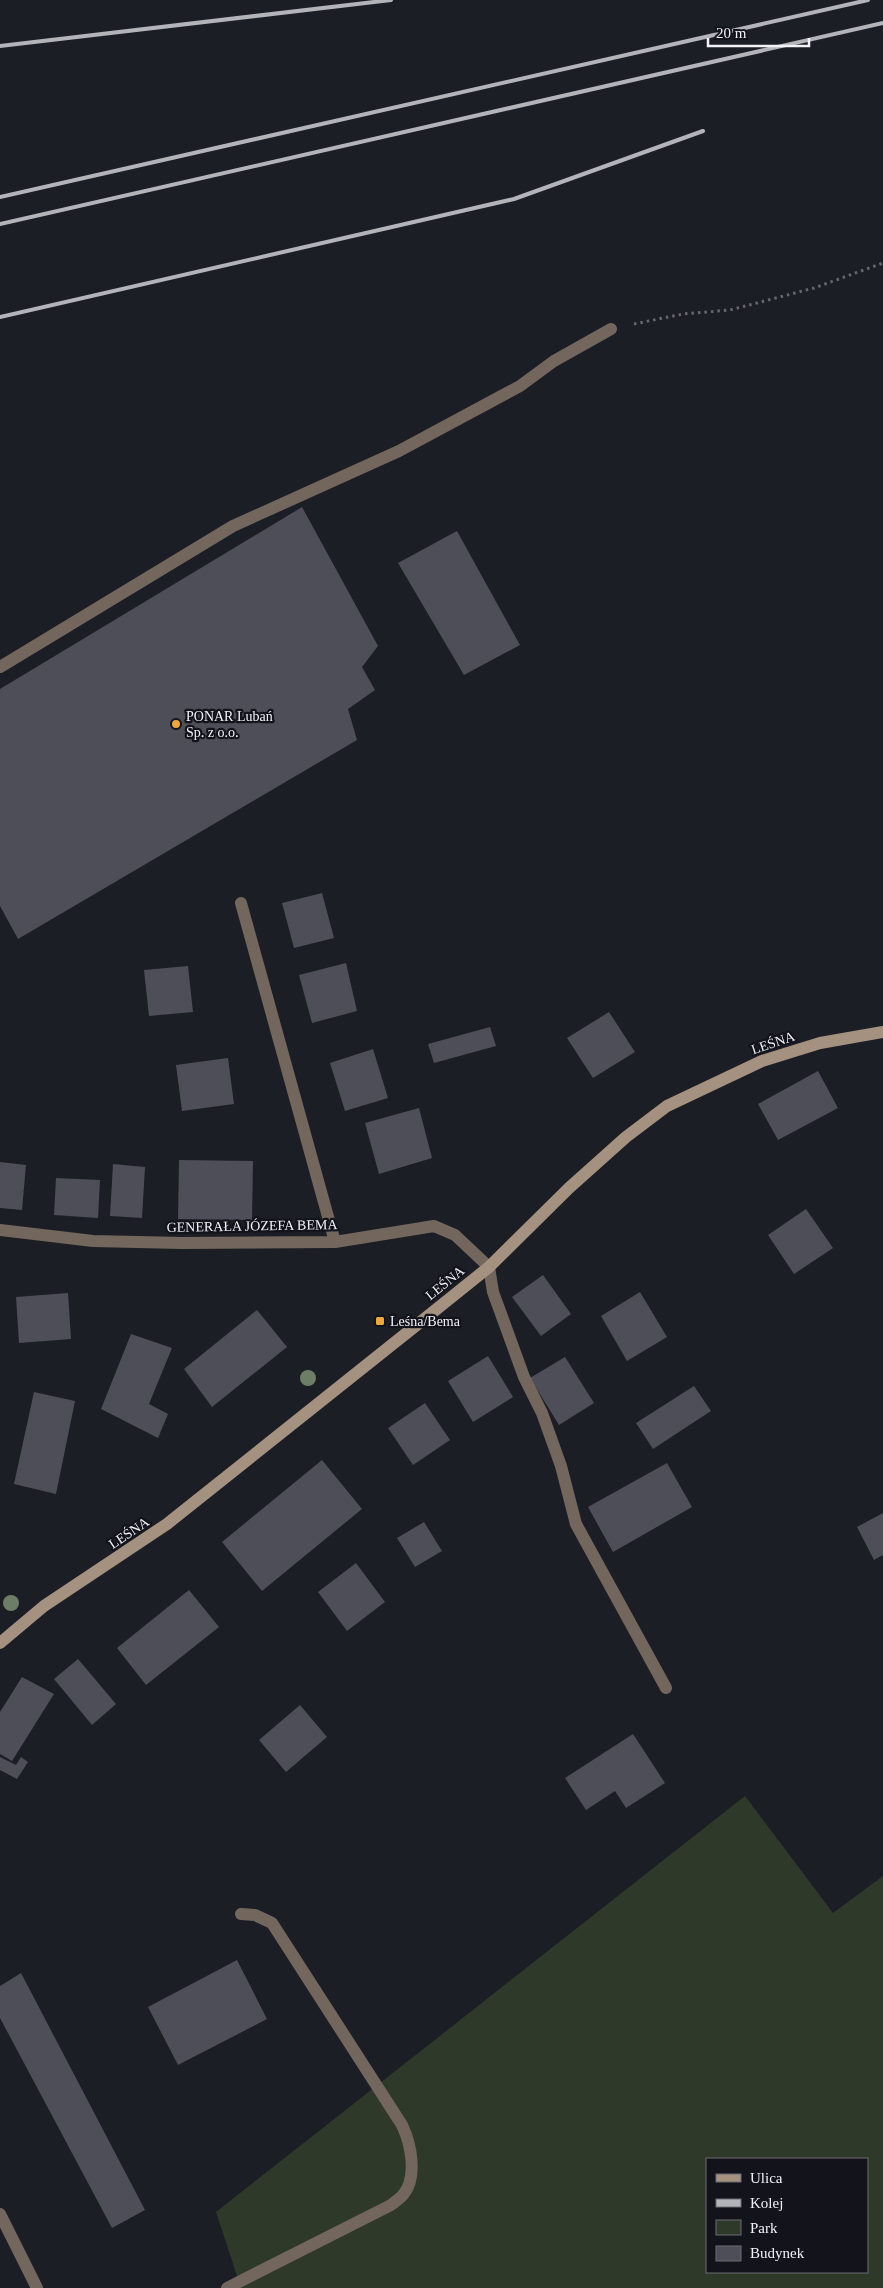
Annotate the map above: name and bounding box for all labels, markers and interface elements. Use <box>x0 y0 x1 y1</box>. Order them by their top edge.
scale bar <box>708 15 809 47</box>
text: 20 m <box>716 25 747 41</box>
place label: PONAR Lubań Sp. z o.o. <box>186 709 273 740</box>
marker: PONAR Lubań Sp. z o.o. <box>170 718 182 730</box>
street label: LEŚNA <box>749 1027 798 1057</box>
street label: GENERAŁA JÓZEFA BEMA <box>166 1216 338 1235</box>
street label: LEŚNA <box>422 1262 468 1303</box>
place label: Leśna/Bema <box>390 1314 461 1329</box>
marker: Leśna/Bema <box>374 1315 386 1327</box>
street label: LEŚNA <box>106 1513 153 1552</box>
legend <box>706 2158 868 2273</box>
text: Ulica <box>750 2170 783 2186</box>
text: Kolej <box>750 2195 783 2211</box>
text: Park <box>750 2220 778 2236</box>
text: Budynek <box>750 2245 805 2261</box>

